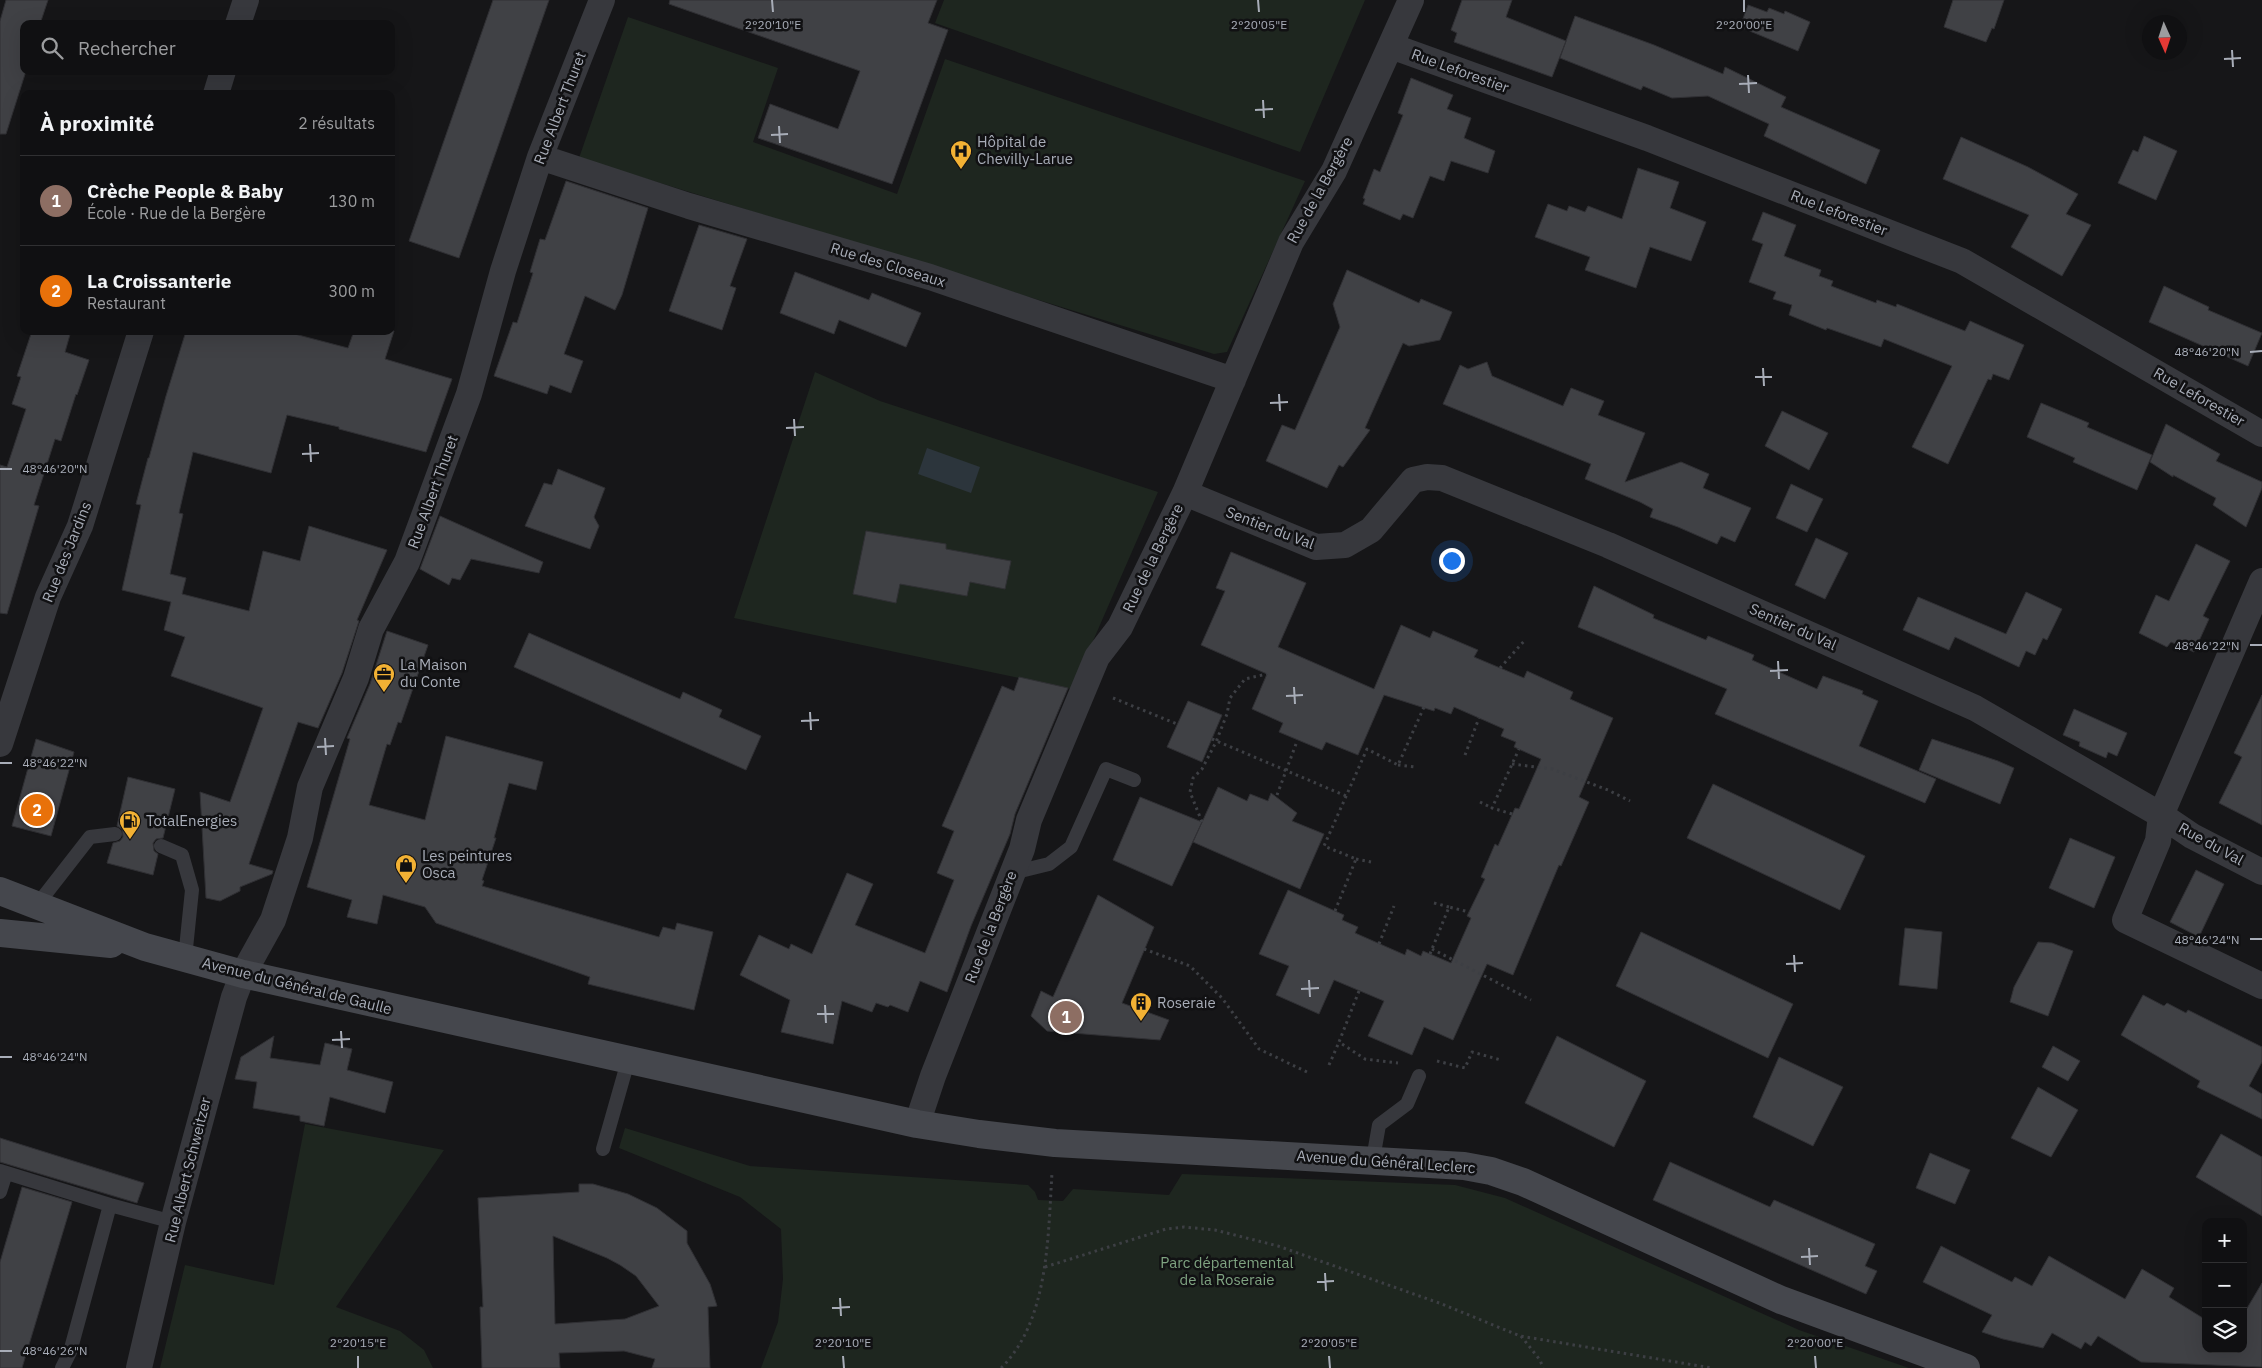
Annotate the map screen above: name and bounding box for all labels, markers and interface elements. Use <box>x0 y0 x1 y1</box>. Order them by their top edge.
north arrow <box>2142 15 2187 60</box>
text: 2°20'10"E <box>745 17 801 32</box>
text: 2°20'05"E <box>1231 17 1287 32</box>
text: 2°20'00"E <box>1716 17 1772 32</box>
search box <box>20 20 395 75</box>
icon: search <box>38 34 66 62</box>
text: Rechercher <box>78 36 176 60</box>
street label: Rue Leforestier <box>1409 44 1512 97</box>
street label: Rue Albert Thuret <box>529 49 590 167</box>
text: À proximité <box>40 109 154 137</box>
text: 2 résultats <box>298 113 375 133</box>
place label: Hôpital de Chevilly-Larue <box>977 132 1073 168</box>
street label: Rue de la Bergère <box>1282 133 1357 246</box>
hospital icon: Hôpital de Chevilly-Larue <box>949 139 973 170</box>
text: Crèche People & Baby <box>87 179 283 203</box>
street label: Rue Leforestier <box>1788 185 1891 240</box>
text: 1 <box>51 191 61 211</box>
text: 130 m <box>328 191 375 211</box>
text: École · Rue de la Bergère <box>87 203 266 223</box>
street label: Rue des Closeaux <box>828 238 948 291</box>
text: La Croissanterie <box>87 269 231 293</box>
text: 2 <box>51 281 61 301</box>
text: 300 m <box>328 281 375 301</box>
text: Restaurant <box>87 293 166 313</box>
text: 48°46'20"N <box>2174 344 2240 359</box>
street label: Rue Leforestier <box>2150 363 2249 431</box>
street label: Rue Albert Thuret <box>403 432 462 551</box>
text: 48°46'20"N <box>22 461 88 476</box>
street label: Rue des Jardins <box>38 499 95 605</box>
street label: Rue de la Bergère <box>1118 500 1187 615</box>
street label: Sentier du Val <box>1223 502 1317 553</box>
your location <box>1439 548 1465 574</box>
street label: Sentier du Val <box>1747 599 1840 654</box>
text: 48°46'22"N <box>2174 638 2240 653</box>
place label: La Maison du Conte <box>400 655 467 691</box>
office icon: La Maison du Conte <box>372 662 396 693</box>
text: 48°46'22"N <box>22 755 88 770</box>
pin: 2 <box>21 791 53 829</box>
fuel station icon: TotalEnergies <box>118 809 142 840</box>
place label: TotalEnergies <box>146 811 237 830</box>
street label: Rue du Val <box>2175 818 2247 869</box>
place label: Les peintures Osca <box>422 846 512 882</box>
shop icon: Les peintures Osca <box>394 853 418 884</box>
street label: Rue de la Bergère <box>960 868 1021 986</box>
text: 48°46'24"N <box>2174 932 2240 947</box>
street label: Avenue du Général de Gaulle <box>200 953 394 1018</box>
building icon: Roseraie <box>1129 991 1153 1022</box>
place label: Roseraie <box>1157 993 1216 1012</box>
pin: 1 <box>1050 998 1082 1036</box>
text: 48°46'24"N <box>22 1049 88 1064</box>
street label: Rue Albert Schweitzer <box>160 1095 215 1244</box>
street label: Avenue du Général Leclerc <box>1296 1146 1477 1177</box>
map controls <box>2202 1218 2247 1353</box>
button: + <box>2202 1218 2247 1263</box>
park label: Parc départemental de la Roseraie <box>1160 1253 1294 1289</box>
button: − <box>2202 1263 2247 1308</box>
button: layers <box>2202 1308 2247 1353</box>
text: 2°20'15"E <box>330 1335 386 1350</box>
text: 2°20'10"E <box>815 1335 871 1350</box>
text: 2°20'05"E <box>1301 1335 1357 1350</box>
text: 2°20'00"E <box>1787 1335 1843 1350</box>
text: 48°46'26"N <box>22 1343 88 1358</box>

